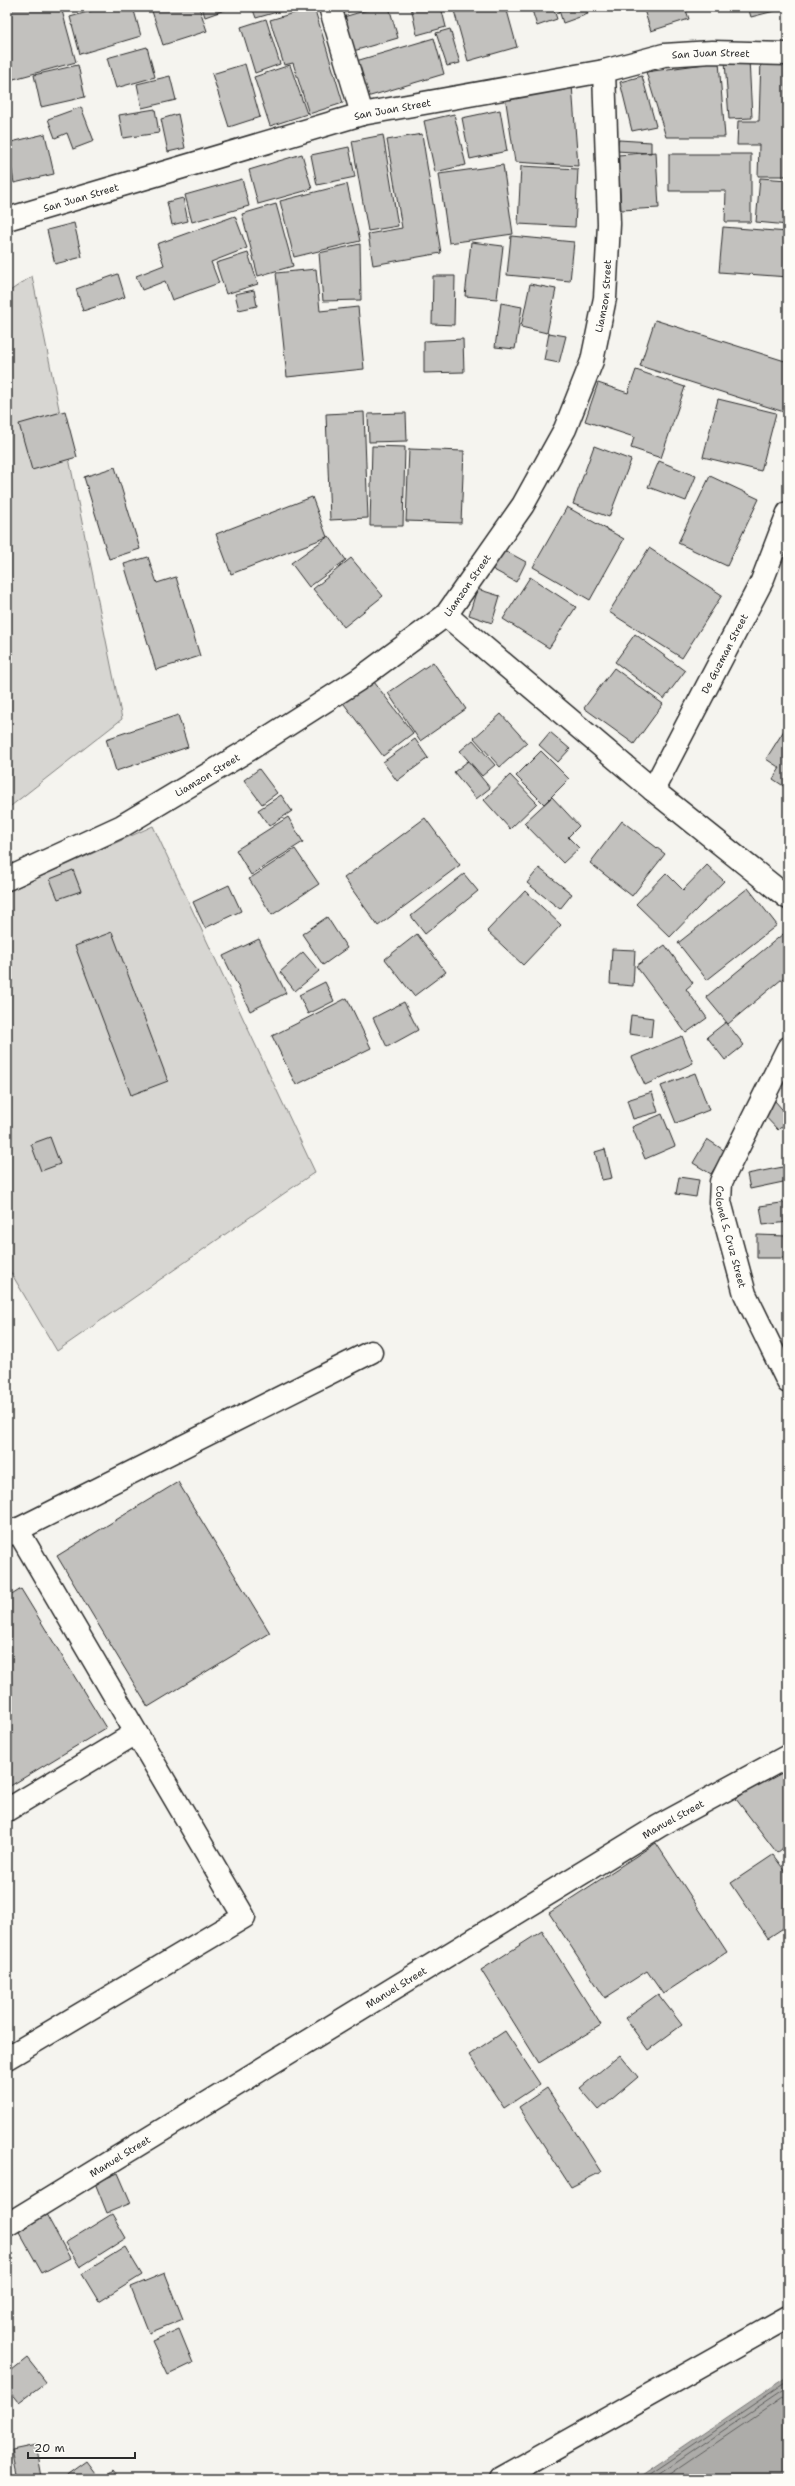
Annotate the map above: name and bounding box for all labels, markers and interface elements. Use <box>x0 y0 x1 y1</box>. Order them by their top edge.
street label: San Juan Street <box>672 46 750 61</box>
street label: San Juan Street <box>352 96 432 123</box>
street label: San Juan Street <box>42 180 120 215</box>
street label: Liamzon Street <box>592 259 614 334</box>
street label: Liamzon Street <box>441 552 494 619</box>
street label: De Guzman Street <box>698 612 751 696</box>
street label: Liamzon Street <box>173 751 242 800</box>
street label: Colonel S. Cruz Street <box>713 1185 749 1289</box>
street label: Manuel Street <box>640 1797 706 1842</box>
street label: Manuel Street <box>363 1964 429 2011</box>
street label: Manuel Street <box>87 2133 153 2180</box>
scale bar <box>28 2434 135 2460</box>
text: 20 m <box>34 2440 65 2456</box>

